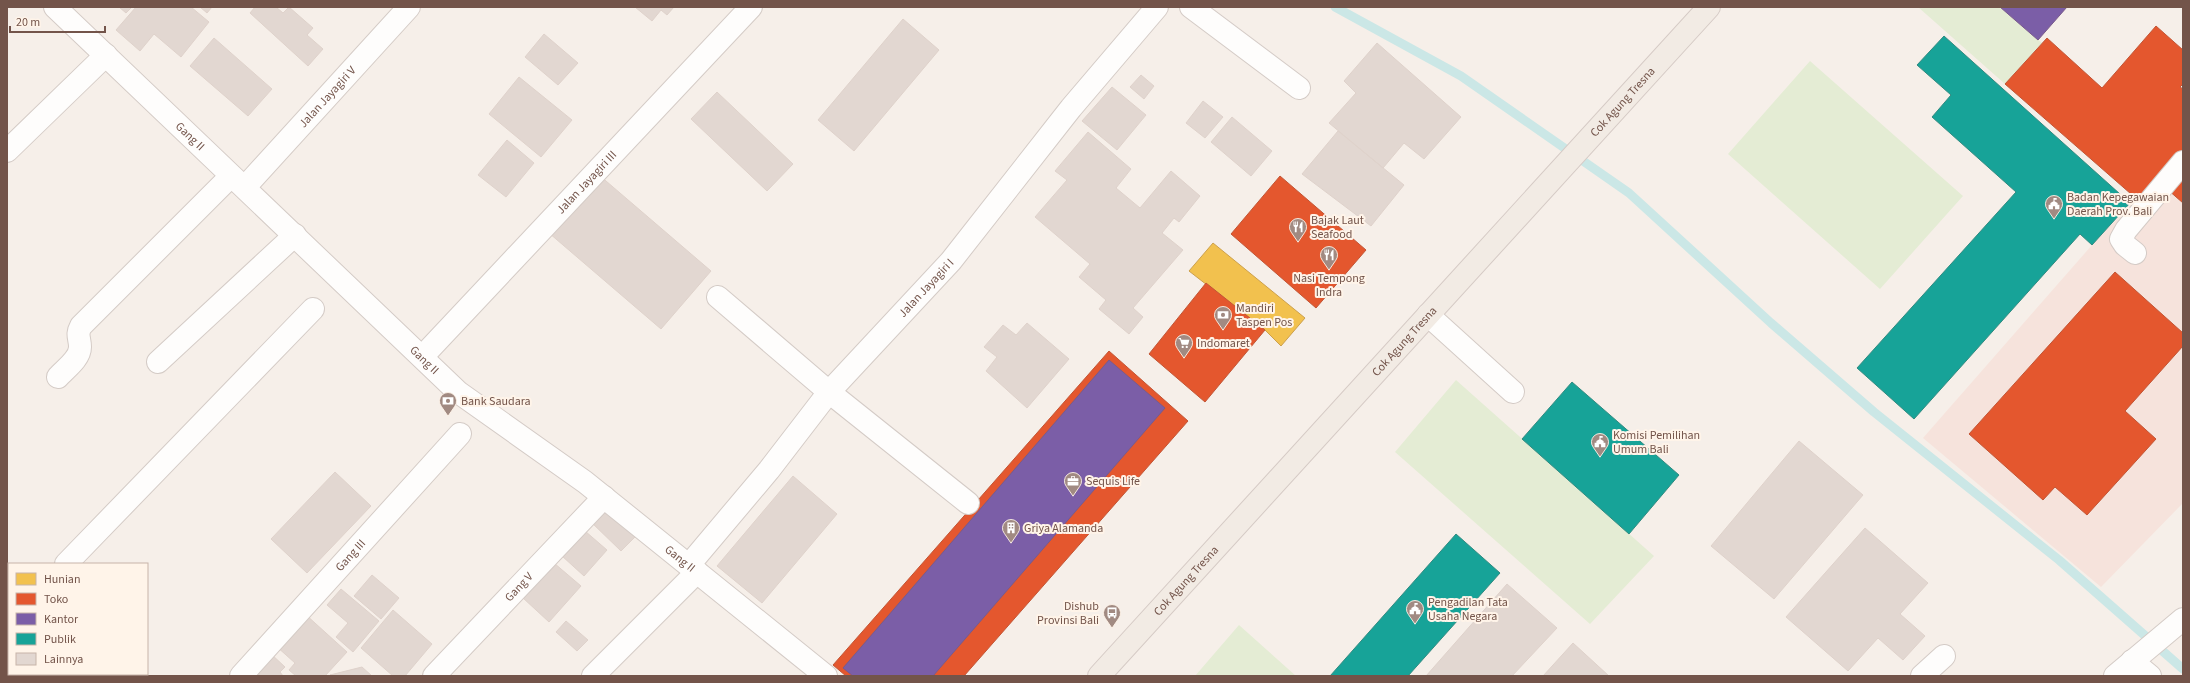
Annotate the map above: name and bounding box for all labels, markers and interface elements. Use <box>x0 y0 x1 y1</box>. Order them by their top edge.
scale bar <box>10 8 105 34</box>
text: 20 m <box>16 14 40 31</box>
street label: Jalan Jayagiri V <box>295 62 360 131</box>
street label: Cok Agung Tresna <box>1586 63 1659 141</box>
street label: Gang II <box>172 118 209 154</box>
street label: Jalan Jayagiri III <box>552 147 620 218</box>
place label: Badan Kepegawaian Daerah Prov. Bali <box>2067 189 2169 220</box>
public building icon: Badan Kepegawaian Daerah Prov. Bali <box>2044 194 2064 219</box>
place label: Bajak Laut Seafood <box>1311 212 1364 243</box>
restaurant icon: Bajak Laut Seafood <box>1288 217 1308 242</box>
restaurant icon: Nasi Tempong Indra <box>1319 245 1339 270</box>
street label: Jalan Jayagiri I <box>894 255 958 321</box>
place label: Nasi Tempong Indra <box>1293 270 1365 301</box>
place label: Mandiri Taspen Pos <box>1236 300 1292 331</box>
street label: Cok Agung Tresna <box>1368 302 1441 380</box>
bank icon: Mandiri Taspen Pos <box>1213 305 1233 330</box>
supermarket icon: Indomaret <box>1174 333 1194 358</box>
place label: Indomaret <box>1197 335 1250 352</box>
street label: Gang II <box>406 342 443 378</box>
bank icon: Bank Saudara <box>438 391 458 416</box>
place label: Bank Saudara <box>461 393 531 410</box>
place label: Komisi Pemilihan Umum Bali <box>1613 427 1700 458</box>
public building icon: Komisi Pemilihan Umum Bali <box>1590 432 1610 457</box>
office icon: Sequis Life <box>1063 471 1083 496</box>
place label: Sequis Life <box>1086 473 1140 490</box>
building icon: Griya Alamanda <box>1001 518 1021 543</box>
place label: Griya Alamanda <box>1024 520 1103 537</box>
street label: Gang III <box>331 535 369 575</box>
street label: Gang II <box>661 541 699 576</box>
street label: Cok Agung Tresna <box>1149 542 1222 619</box>
legend <box>8 563 148 675</box>
street label: Gang V <box>501 568 537 605</box>
text: Hunian <box>44 571 80 588</box>
text: Toko <box>44 591 68 608</box>
place label: Pengadilan Tata Usaha Negara <box>1428 594 1508 625</box>
place label: Dishub Provinsi Bali <box>1037 598 1099 629</box>
public building icon: Pengadilan Tata Usaha Negara <box>1405 599 1425 624</box>
bus stop icon: Dishub Provinsi Bali <box>1102 603 1122 628</box>
text: Kantor <box>44 611 79 628</box>
text: Publik <box>44 631 76 648</box>
text: Lainnya <box>44 651 83 668</box>

